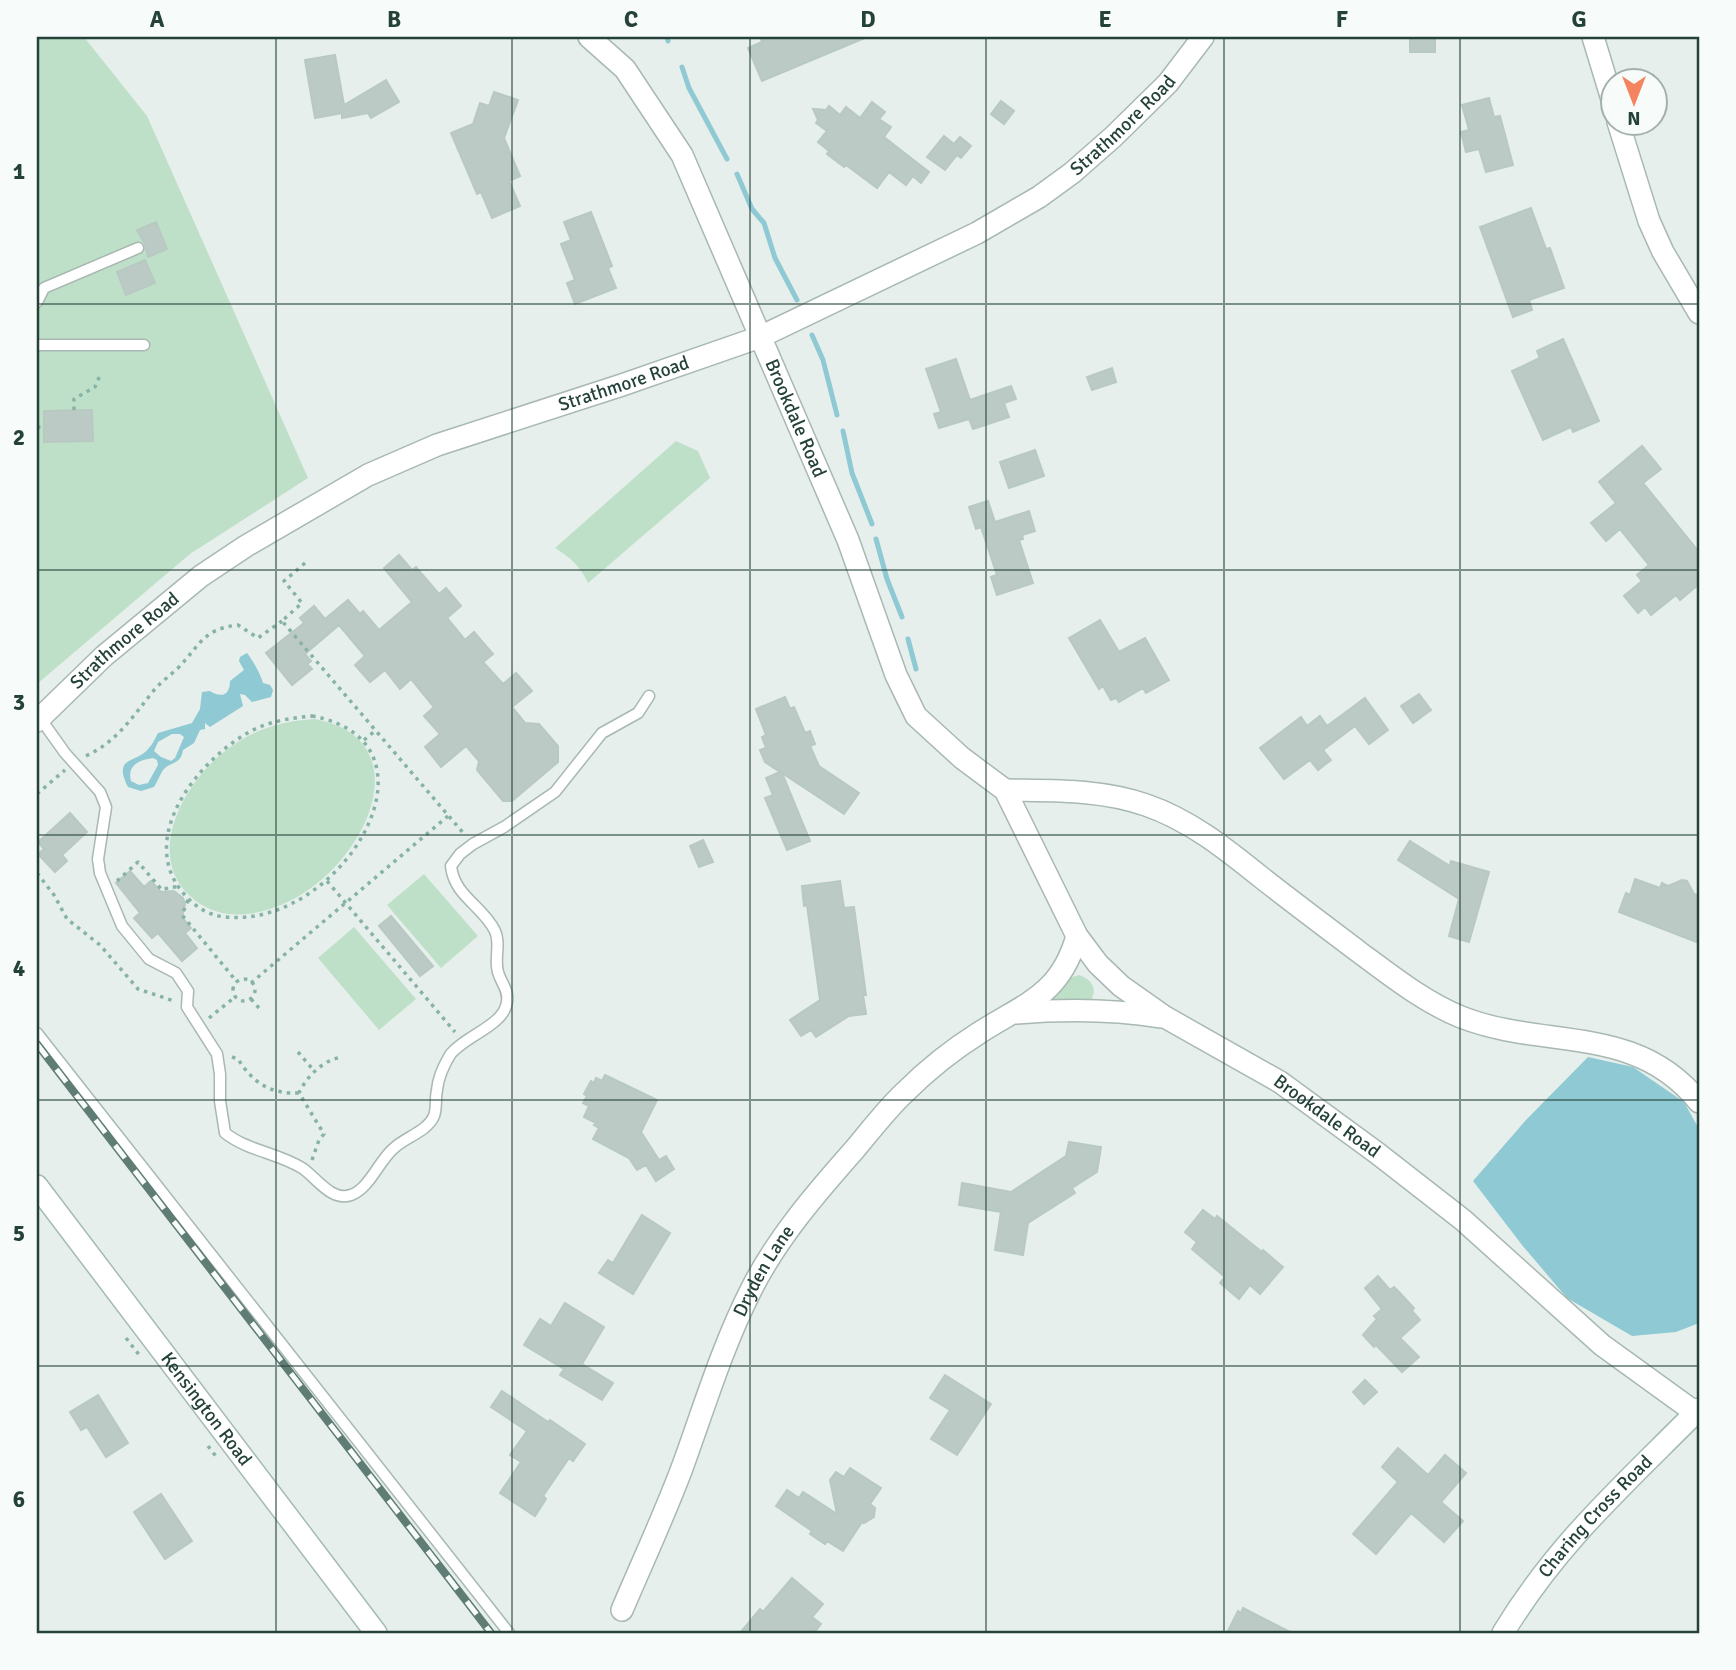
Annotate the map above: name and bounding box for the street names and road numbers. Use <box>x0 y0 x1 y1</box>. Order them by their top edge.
street label: Strathmore Road <box>1065 71 1181 181</box>
street label: Strathmore Road <box>555 351 692 417</box>
street label: Brookdale Road <box>759 355 832 481</box>
street label: Strathmore Road <box>65 587 184 694</box>
street label: Brookdale Road <box>1269 1069 1385 1163</box>
street label: Dryden Lane <box>728 1220 800 1320</box>
street label: Kensington Road <box>155 1347 257 1471</box>
street label: Charing Cross Road <box>1533 1450 1658 1583</box>

